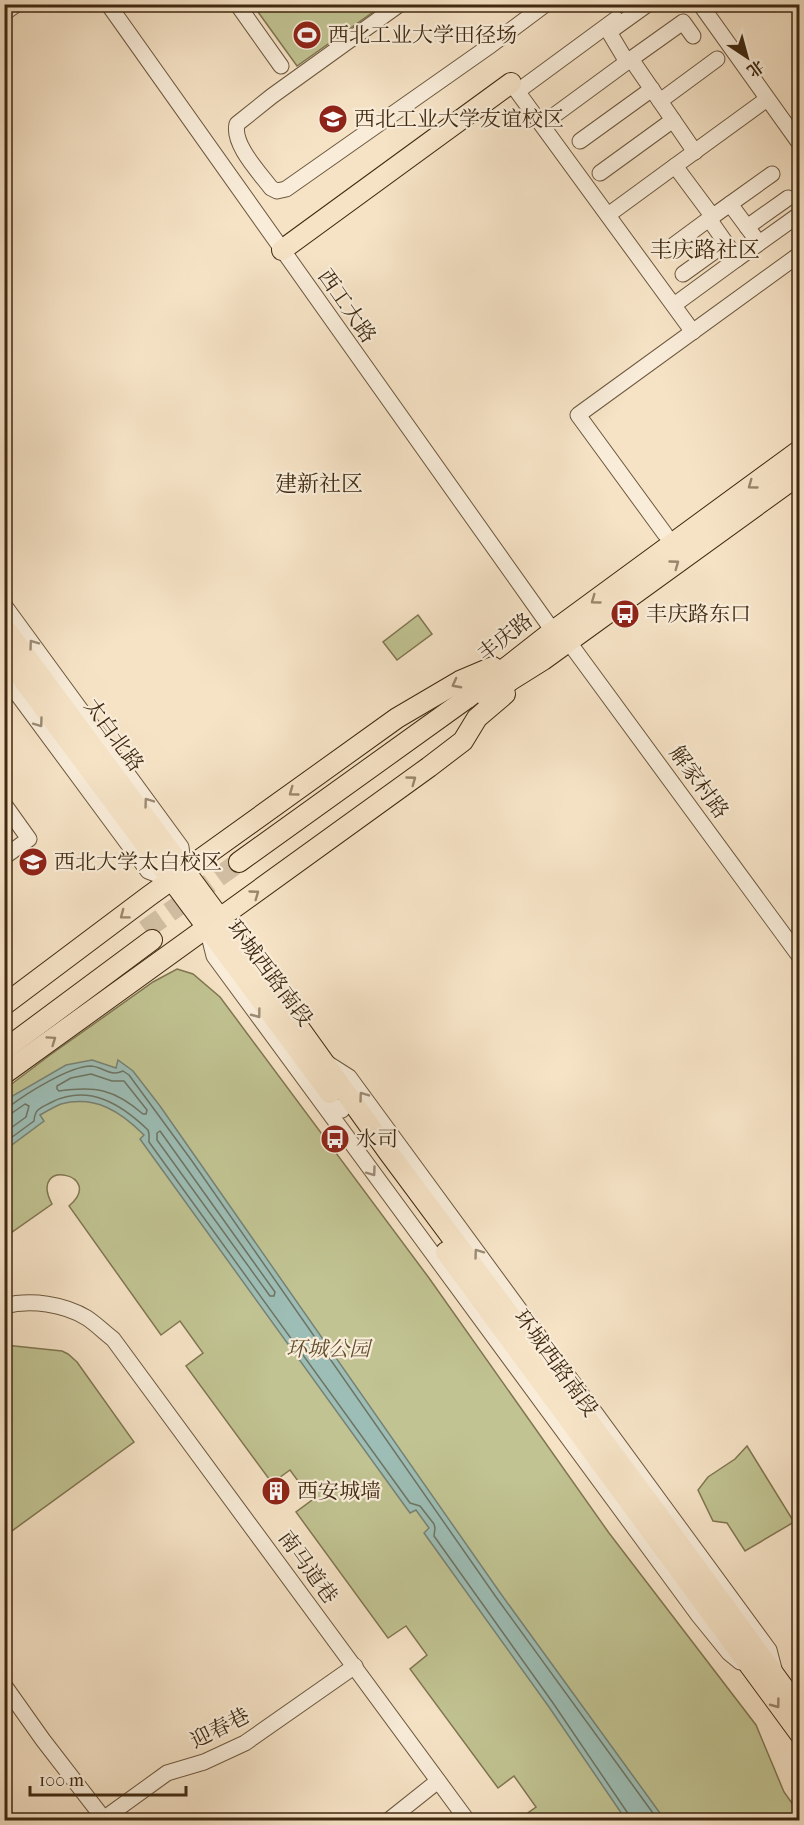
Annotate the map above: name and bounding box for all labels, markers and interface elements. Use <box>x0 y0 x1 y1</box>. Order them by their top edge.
sports icon: 西北工业大学田径场 <box>291 19 323 51</box>
place label: 西北工业大学田径场 <box>328 23 517 47</box>
north arrow <box>717 27 777 87</box>
text: 北 <box>743 56 768 81</box>
school or university icon: 西北工业大学友谊校区 <box>317 103 349 135</box>
place label: 西北工业大学友谊校区 <box>354 107 564 131</box>
district label: 丰庆路社区 <box>650 237 760 263</box>
street label: 西工大路 <box>313 265 381 347</box>
district label: 建新社区 <box>275 471 363 497</box>
one-way arrow <box>748 477 759 488</box>
one-way arrow <box>668 560 679 571</box>
one-way arrow <box>591 593 602 604</box>
bus stop icon: 丰庆路东口 <box>609 598 641 630</box>
place label: 丰庆路东口 <box>646 602 751 626</box>
street label: 丰庆路 <box>473 608 537 666</box>
one-way arrow <box>30 640 41 651</box>
one-way arrow <box>451 677 462 689</box>
street label: 太白北路 <box>80 694 148 776</box>
one-way arrow <box>32 717 43 728</box>
street label: 解家村路 <box>665 741 733 823</box>
one-way arrow <box>406 776 417 787</box>
one-way arrow <box>289 785 300 796</box>
one-way arrow <box>145 797 156 808</box>
school or university icon: 西北大学太白校区 <box>17 846 49 878</box>
place label: 西北大学太白校区 <box>54 850 222 874</box>
one-way arrow <box>248 890 259 901</box>
one-way arrow <box>120 908 131 919</box>
street label: 环城西路南段 <box>223 915 317 1031</box>
one-way arrow <box>249 1008 260 1019</box>
one-way arrow <box>46 1037 57 1048</box>
one-way arrow <box>359 1091 370 1102</box>
bus stop icon: 水司 <box>319 1123 351 1155</box>
place label: 水司 <box>356 1127 398 1151</box>
one-way arrow <box>364 1165 375 1176</box>
one-way arrow <box>475 1249 486 1260</box>
street label: 环城西路南段 <box>509 1305 603 1421</box>
park label: 环城公园 <box>286 1337 373 1361</box>
building icon: 西安城墙 <box>260 1475 292 1507</box>
place label: 西安城墙 <box>297 1479 381 1503</box>
street label: 南马道巷 <box>274 1526 342 1608</box>
one-way arrow <box>769 1697 780 1708</box>
street label: 迎春巷 <box>186 1703 254 1753</box>
scale bar <box>30 1759 186 1797</box>
text: 100 m <box>39 1770 84 1791</box>

